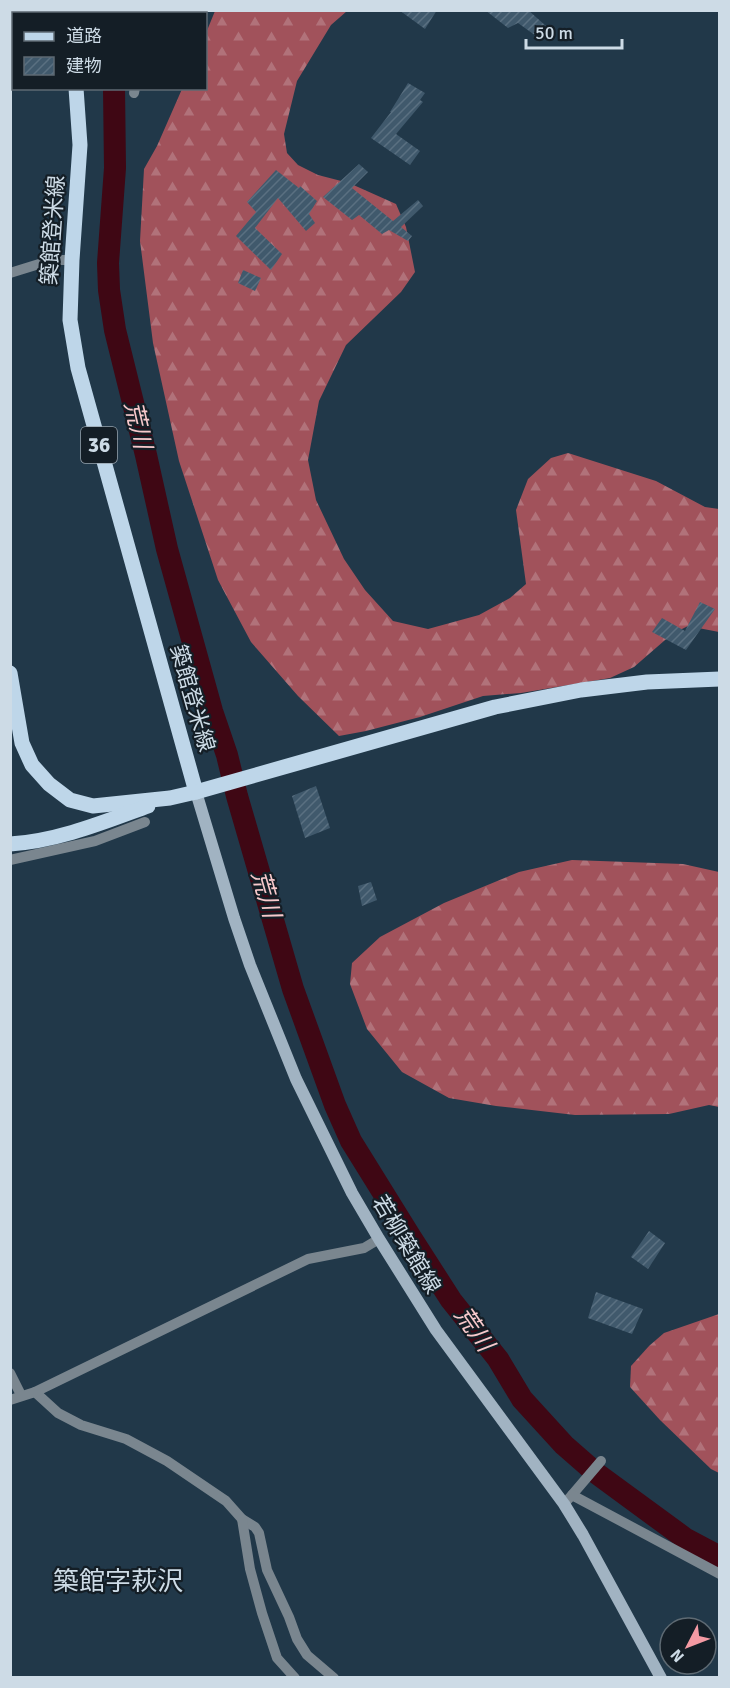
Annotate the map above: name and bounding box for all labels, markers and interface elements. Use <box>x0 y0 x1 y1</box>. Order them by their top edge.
legend <box>12 12 207 90</box>
scale bar <box>526 12 622 50</box>
text: 50 m <box>535 22 573 44</box>
text: 道路 <box>66 25 102 47</box>
text: 建物 <box>66 55 102 77</box>
street label: 築館登米線 <box>35 174 70 286</box>
water label: 荒川 <box>118 398 159 455</box>
road number: 36 <box>81 427 117 463</box>
street label: 築館登米線 <box>164 642 221 755</box>
water label: 荒川 <box>245 867 288 924</box>
street label: 若柳築館線 <box>367 1190 446 1298</box>
water label: 荒川 <box>448 1301 502 1360</box>
district label: 築館字萩沢 <box>53 1566 183 1598</box>
north arrow <box>658 1616 718 1676</box>
text: N <box>666 1645 689 1666</box>

